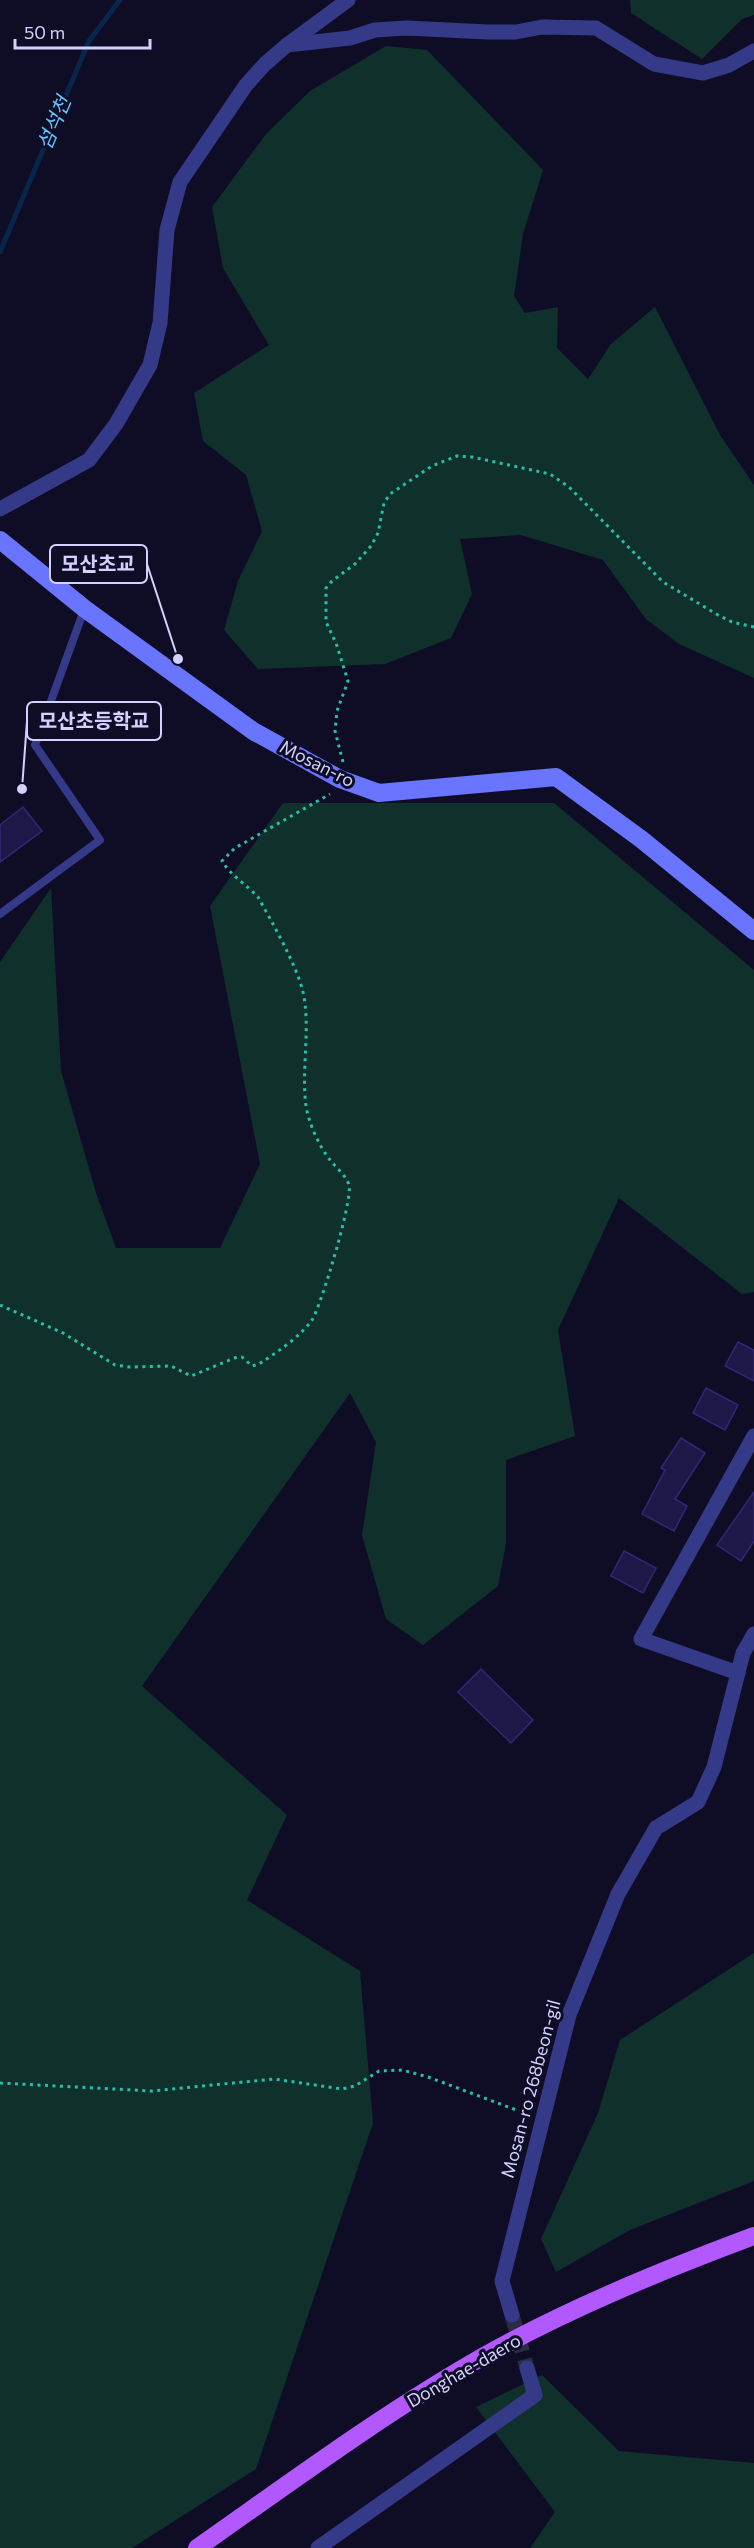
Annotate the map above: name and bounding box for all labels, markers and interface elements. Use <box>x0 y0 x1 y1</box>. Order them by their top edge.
scale bar <box>15 12 150 50</box>
text: 50 m <box>24 21 65 43</box>
water label: 섬석천 <box>31 90 76 153</box>
callout: 모산초교 <box>50 545 147 583</box>
text: 모산초교 <box>61 551 135 575</box>
callout: 모산초등학교 <box>27 702 161 740</box>
text: 모산초등학교 <box>39 708 149 732</box>
street label: Mosan-ro <box>276 735 358 791</box>
street label: Mosan-ro 268beon-gil <box>496 1997 564 2180</box>
street label: Donghae-daero <box>403 2329 524 2412</box>

